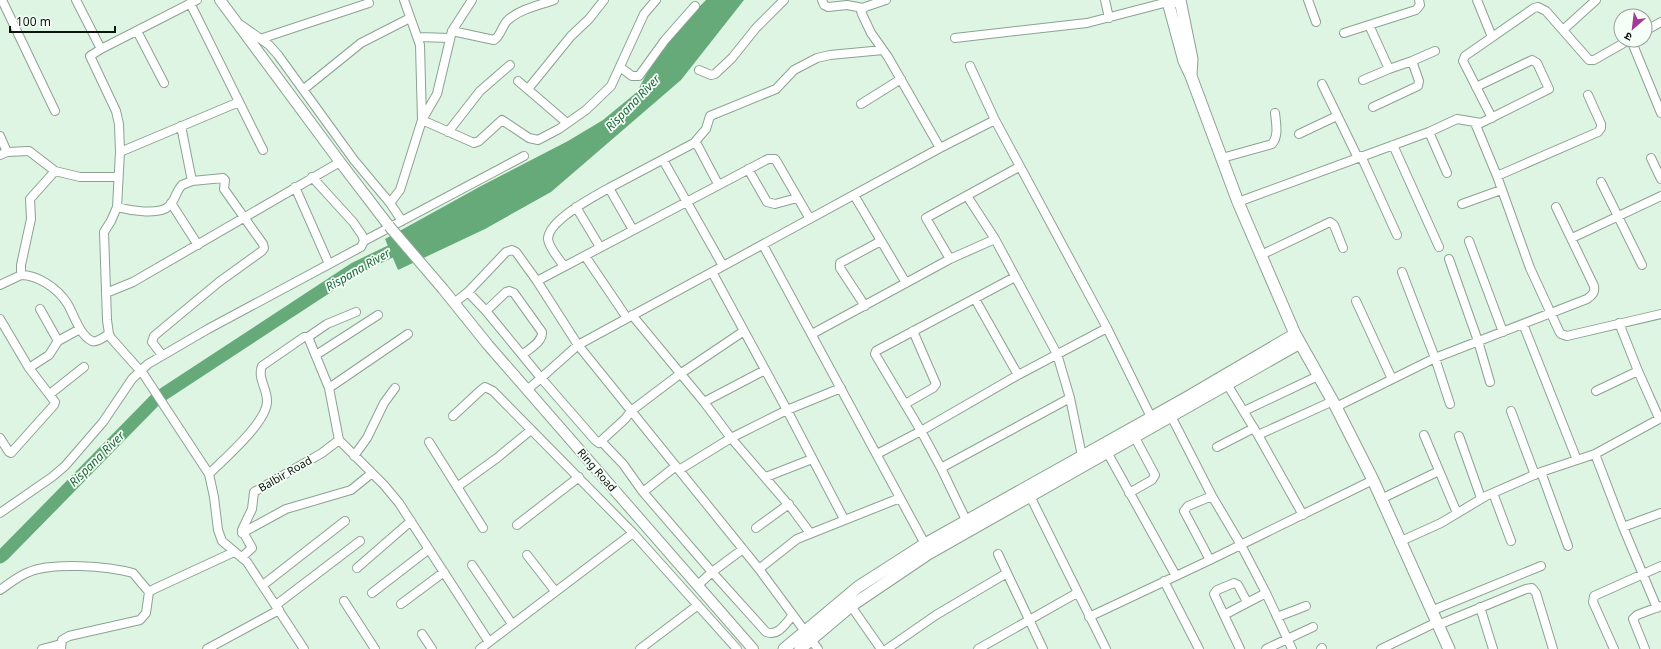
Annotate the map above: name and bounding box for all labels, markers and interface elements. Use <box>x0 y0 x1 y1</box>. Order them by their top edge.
scale bar <box>10 8 115 34</box>
north arrow <box>1613 8 1653 48</box>
text: 100 m <box>16 13 51 30</box>
text: उ <box>1621 29 1634 45</box>
water label: Rispana River <box>601 70 665 135</box>
water label: Rispana River <box>322 244 394 295</box>
water label: Rispana River <box>65 426 129 490</box>
street label: Ring Road <box>574 445 620 494</box>
street label: Balbir Road <box>255 452 314 495</box>

